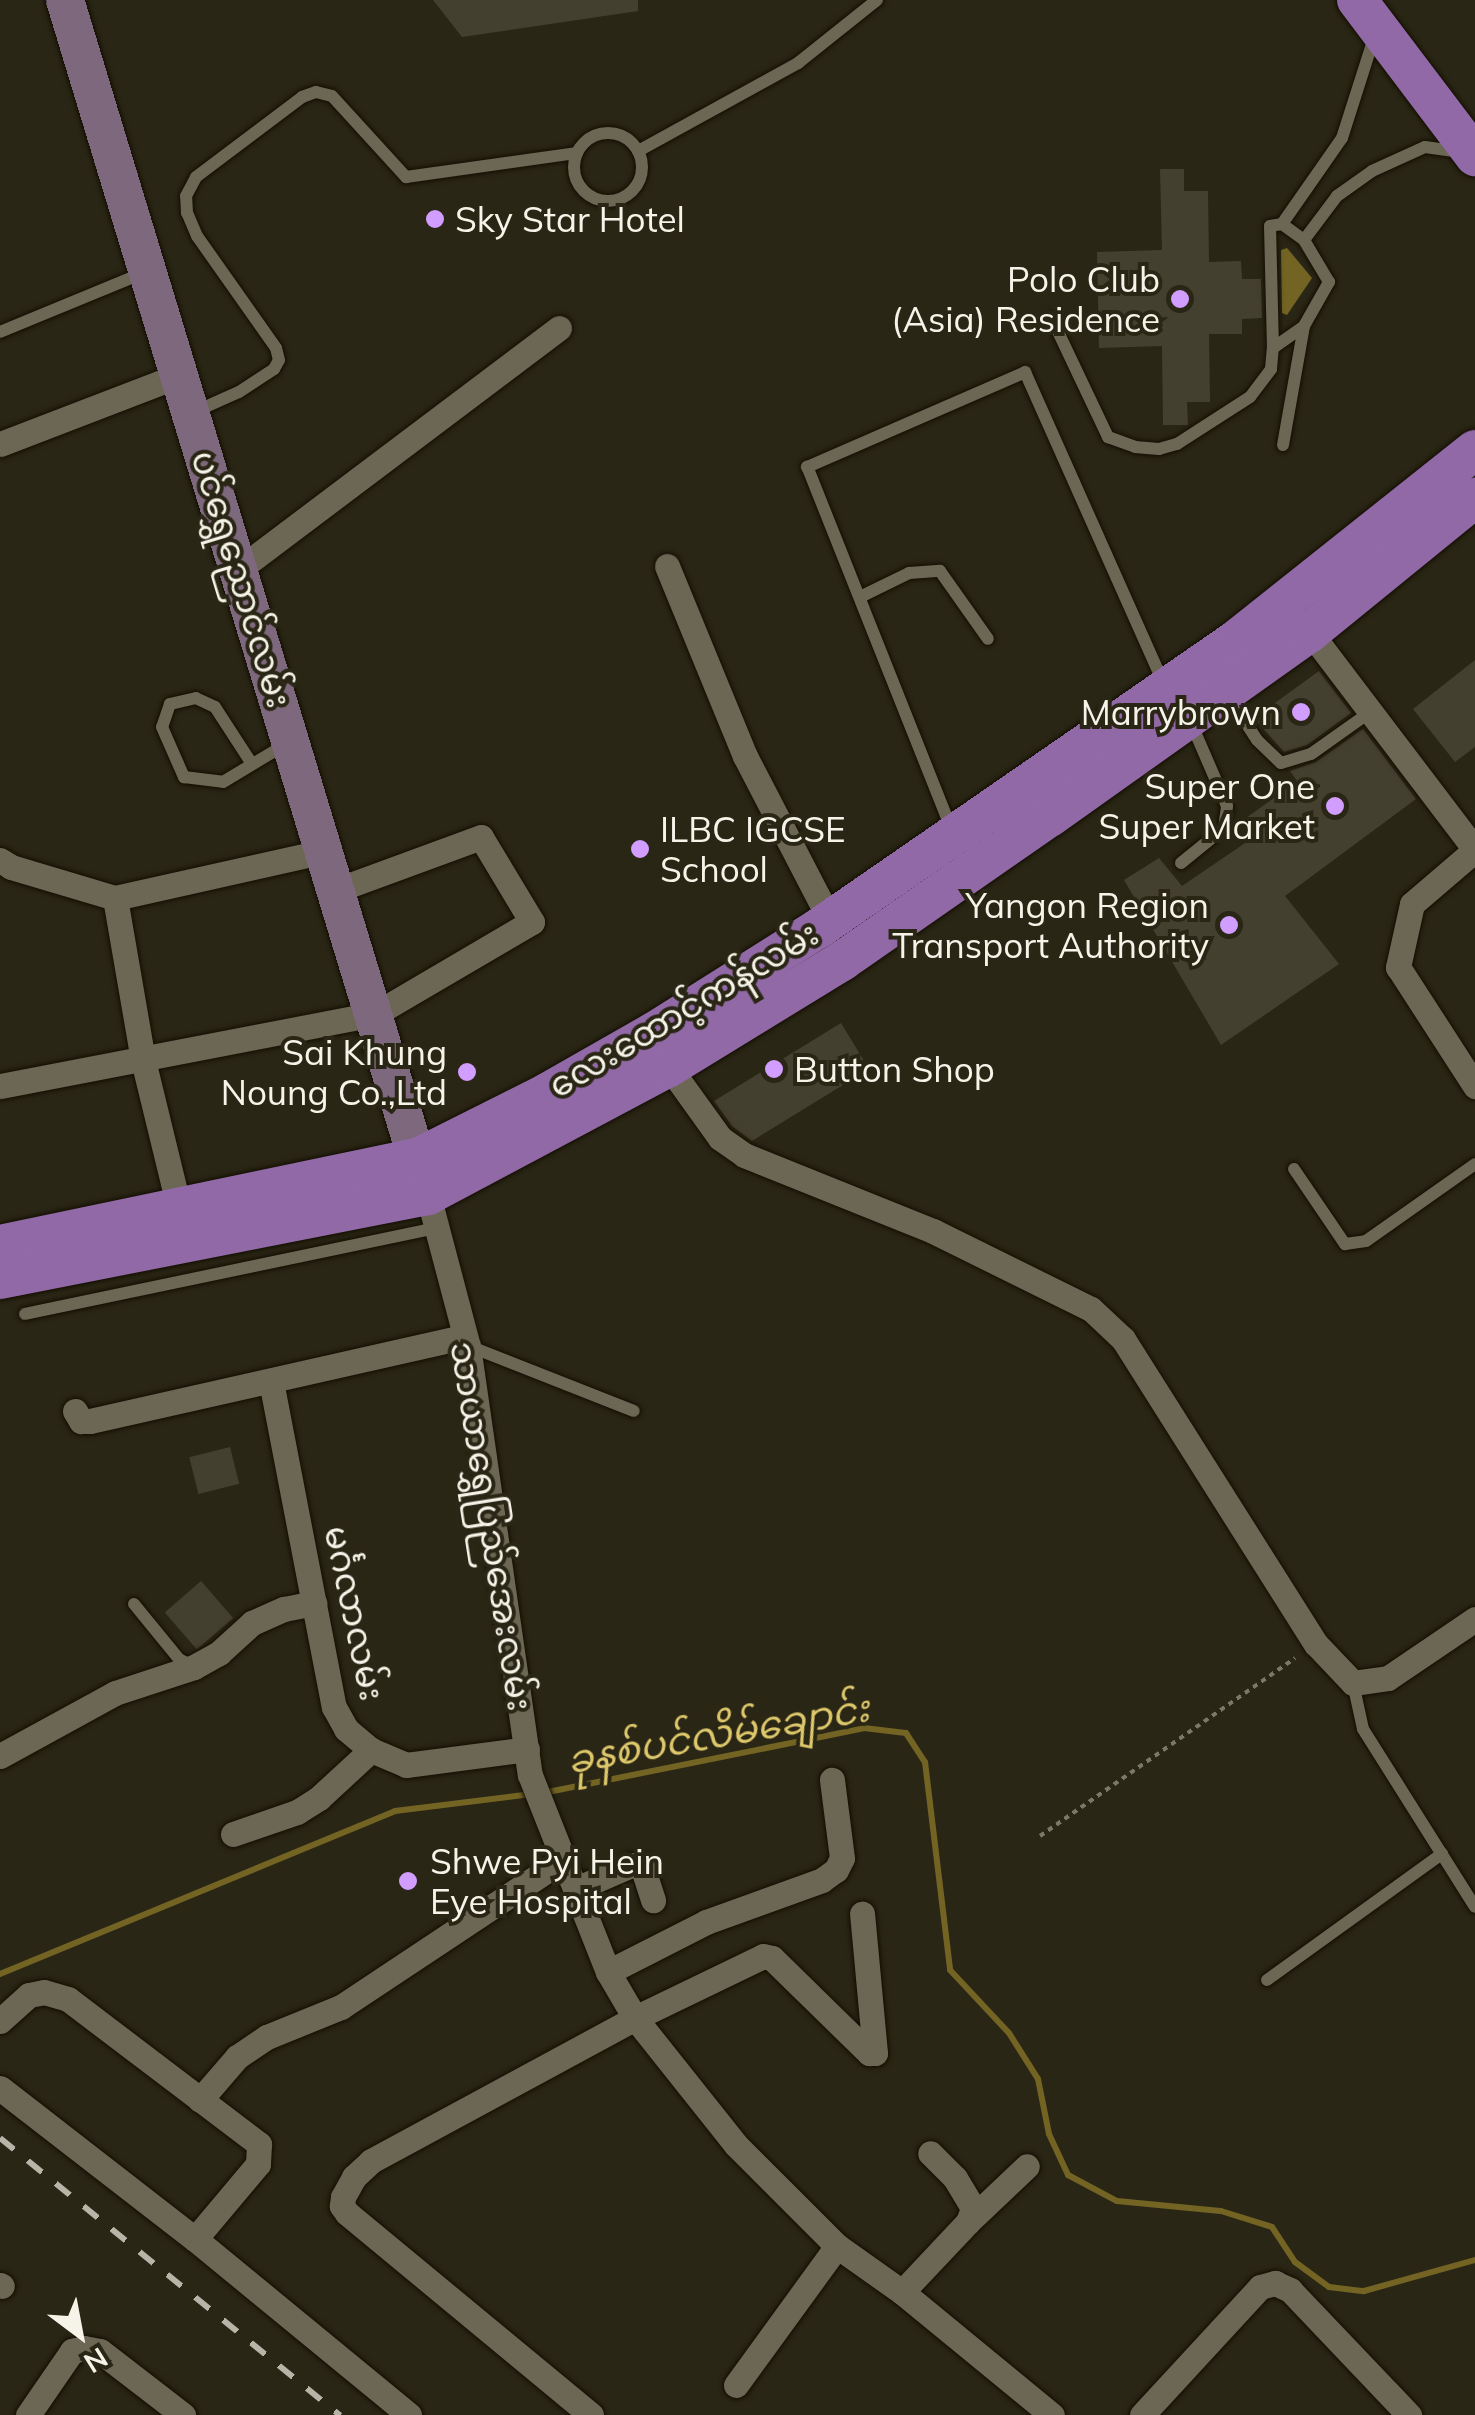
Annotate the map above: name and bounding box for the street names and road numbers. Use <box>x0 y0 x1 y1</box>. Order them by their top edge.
street label: ပင်ရွှေညောင်လမ်း <box>183 445 301 713</box>
street label: လေးထောင့်ကန်လမ်း <box>540 912 826 1106</box>
street label: သာယာရွှေပြည်အေးလမ်း <box>442 1338 542 1714</box>
street label: မင်္ဂလာလမ်း <box>316 1522 394 1704</box>

